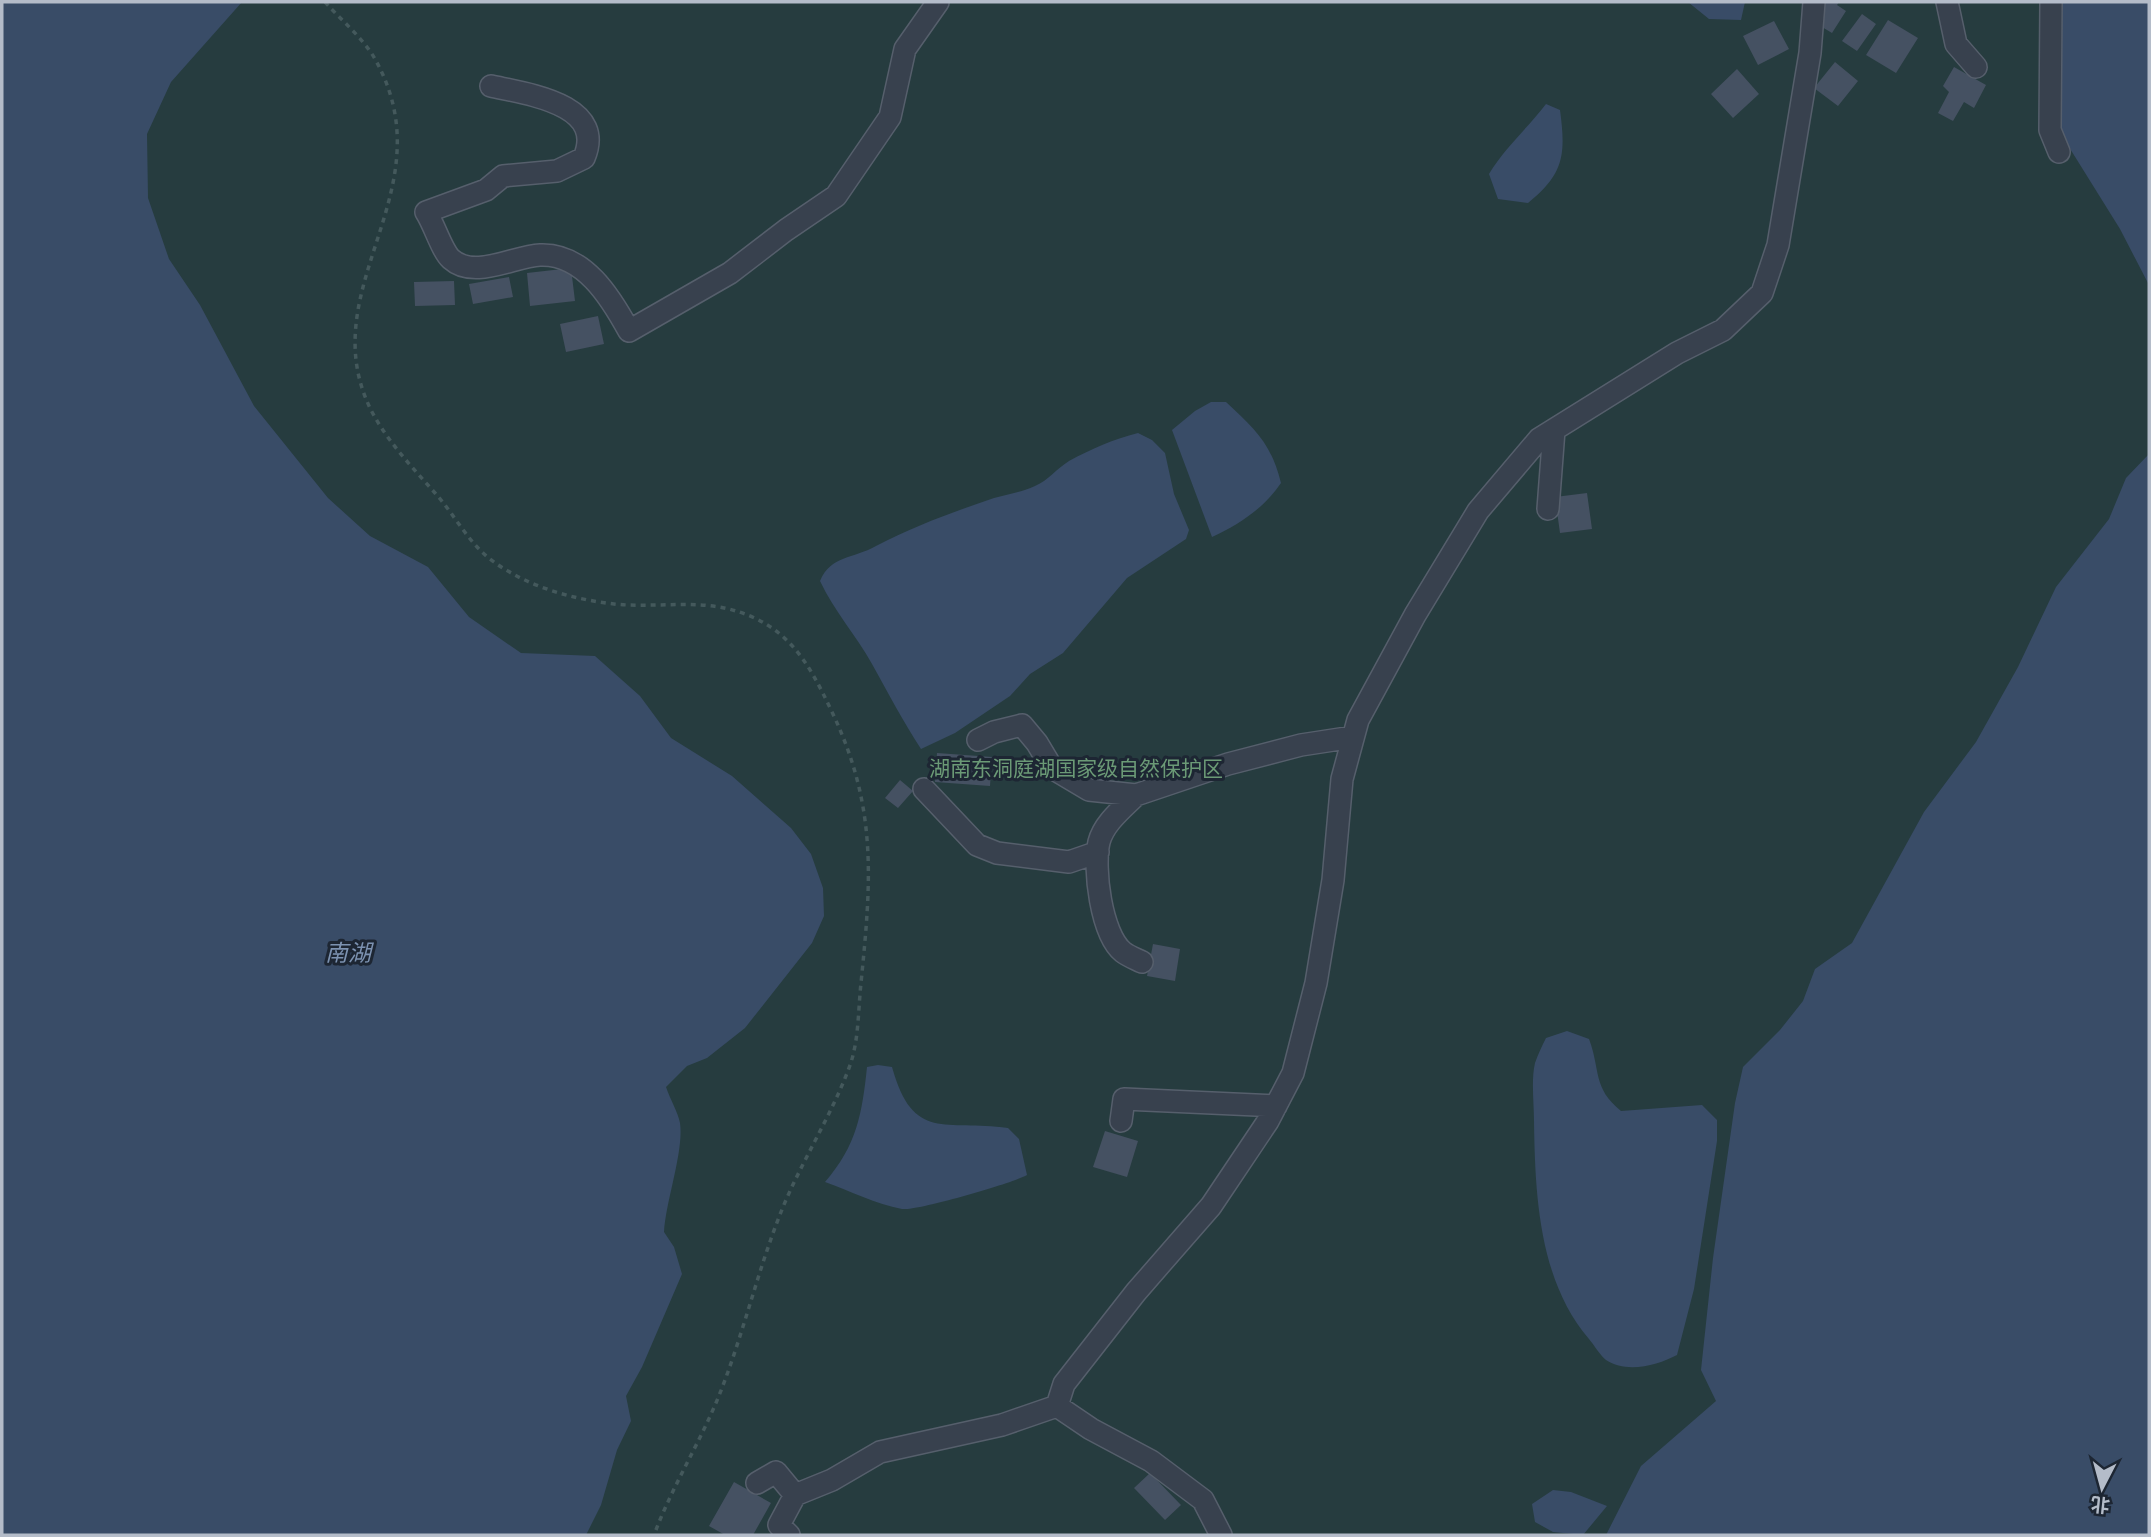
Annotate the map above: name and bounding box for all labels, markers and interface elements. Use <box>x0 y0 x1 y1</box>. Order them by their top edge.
park label: 湖南东洞庭湖国家级自然保护区 <box>929 755 1223 781</box>
water label: 南湖 <box>325 938 374 967</box>
north arrow <box>2067 1453 2137 1523</box>
text: 北 <box>2090 1492 2111 1518</box>

